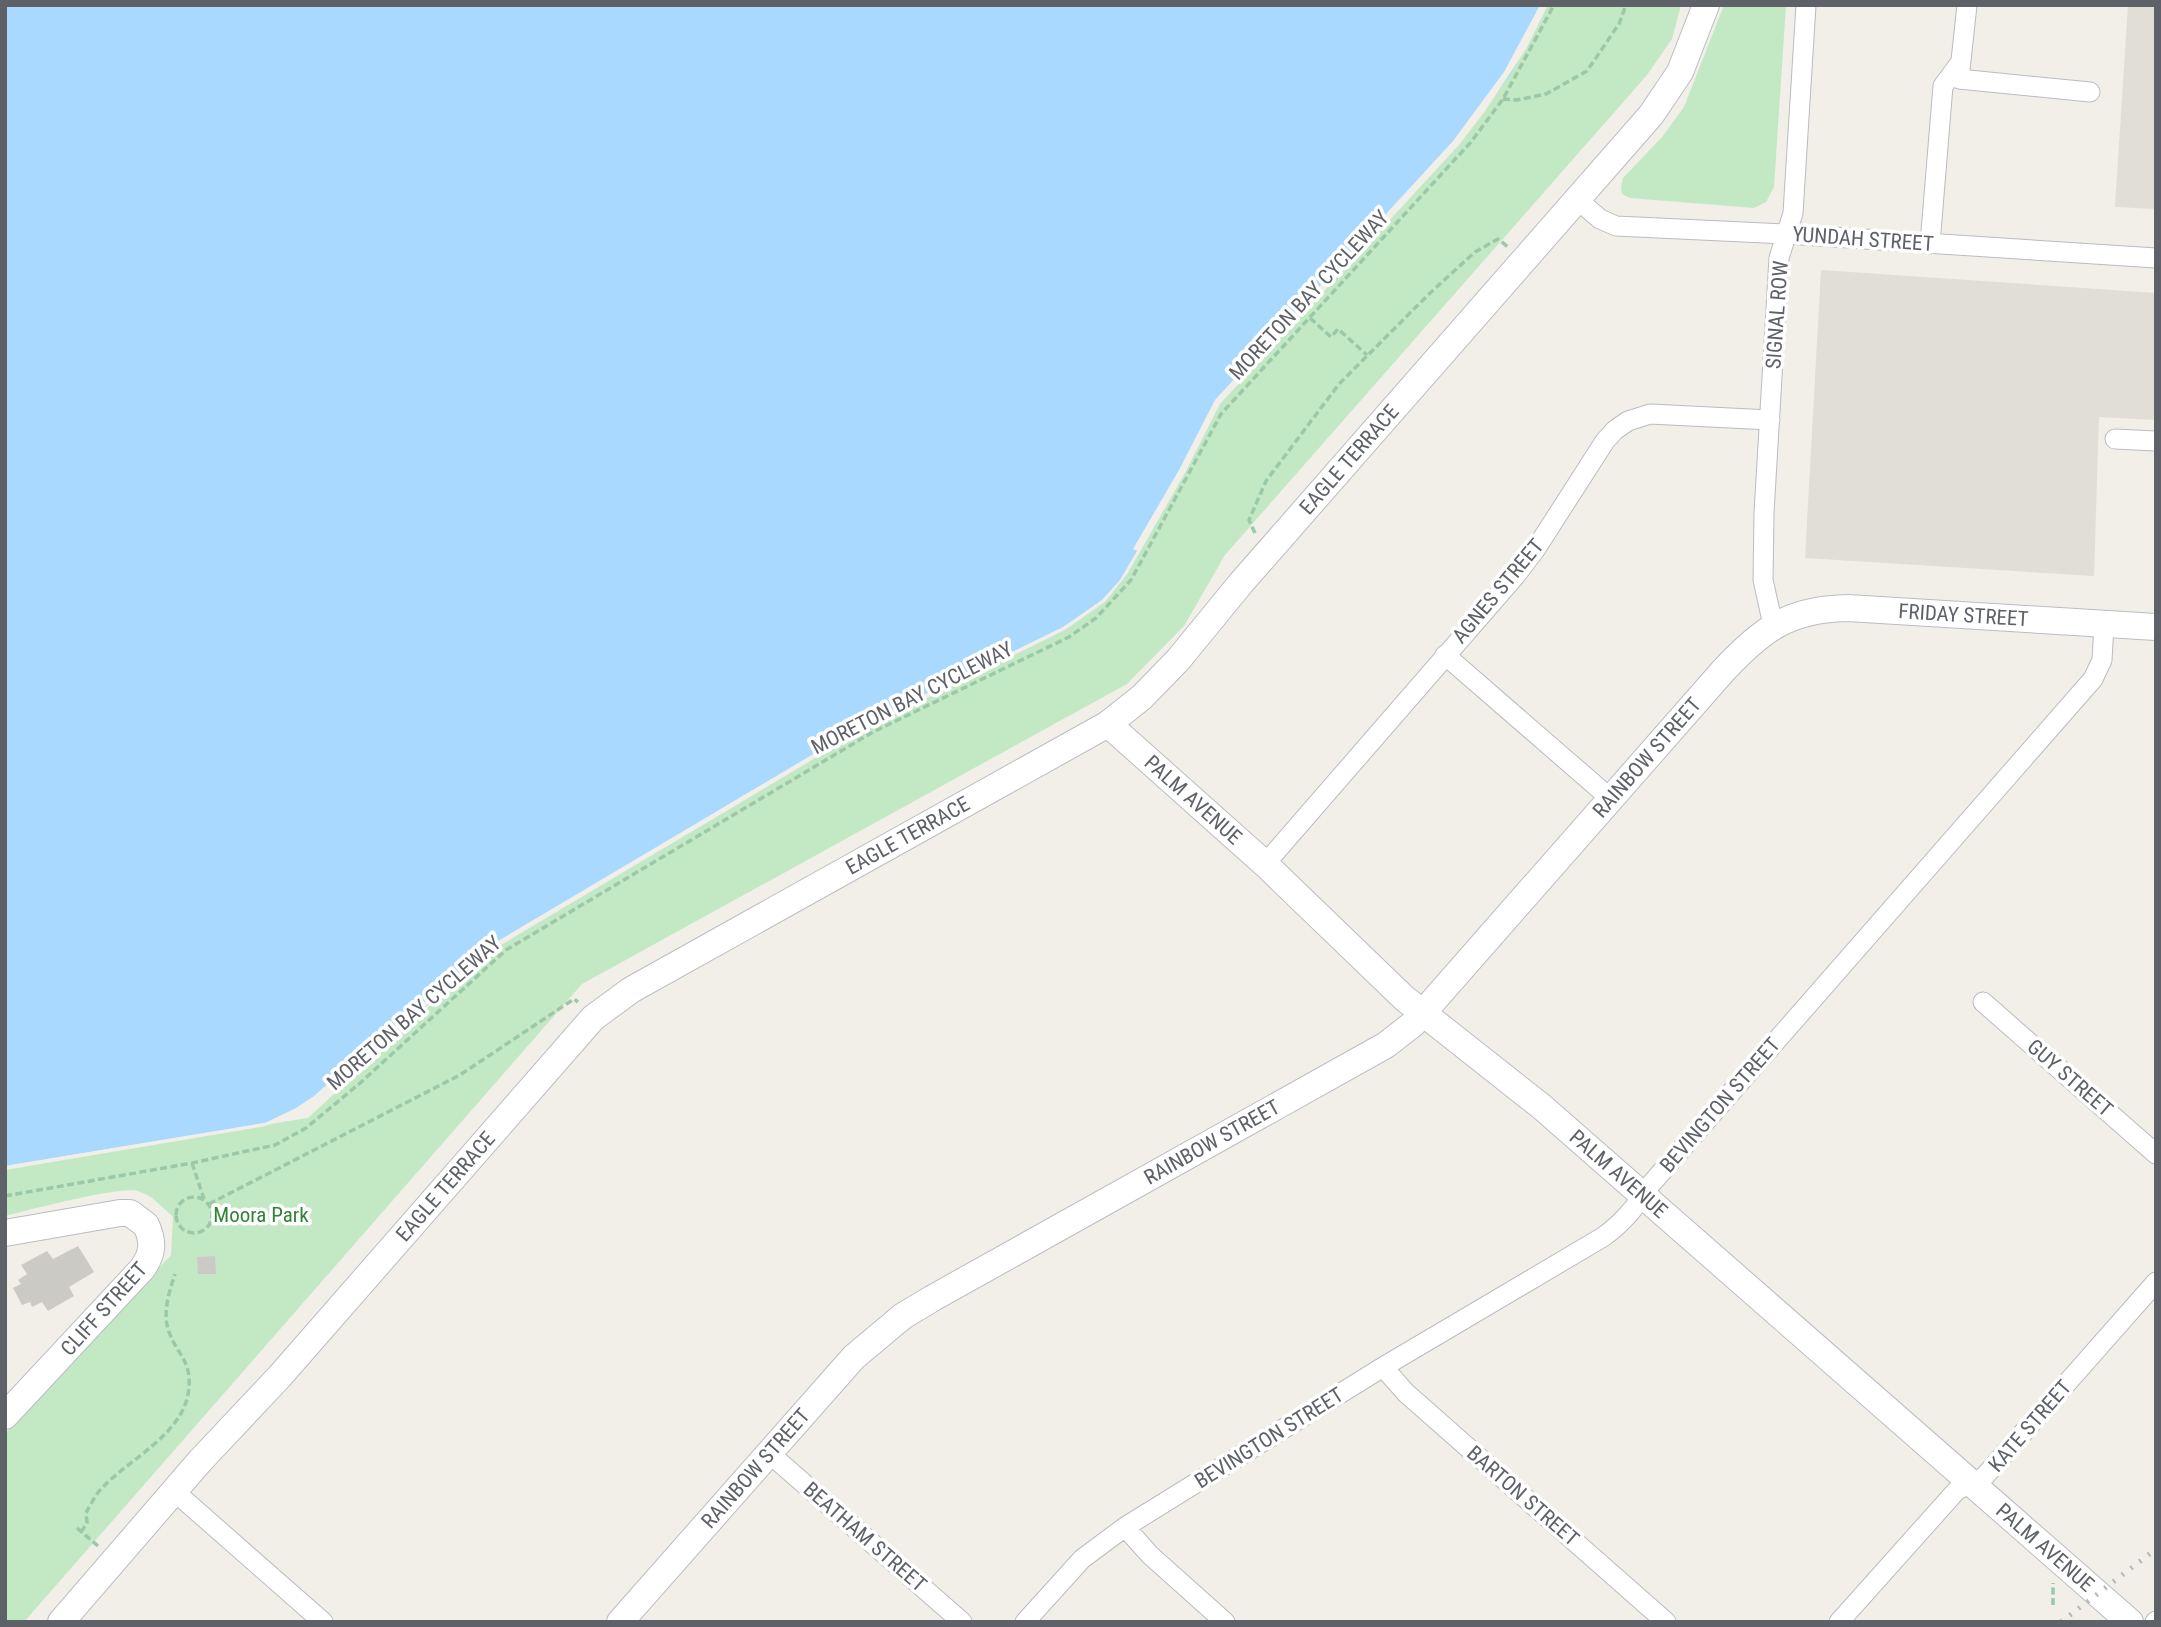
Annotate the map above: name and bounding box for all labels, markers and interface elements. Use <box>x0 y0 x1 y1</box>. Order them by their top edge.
street label: MORETON BAY CYCLEWAY <box>1224 205 1394 385</box>
street label: YUNDAH STREET <box>1792 222 1935 256</box>
street label: SIGNAL ROW <box>1761 260 1793 370</box>
street label: EAGLE TERRACE <box>1295 400 1404 519</box>
street label: AGNES STREET <box>1447 534 1549 648</box>
street label: FRIDAY STREET <box>1898 599 2029 631</box>
street label: MORETON BAY CYCLEWAY <box>807 637 1017 759</box>
street label: RAINBOW STREET <box>1588 693 1706 822</box>
street label: PALM AVENUE <box>1140 750 1247 849</box>
street label: EAGLE TERRACE <box>842 792 974 880</box>
street label: MORETON BAY CYCLEWAY <box>322 931 506 1095</box>
street label: BEVINGTON STREET <box>1655 1033 1785 1177</box>
street label: GUY STREET <box>2022 1034 2118 1122</box>
street label: RAINBOW STREET <box>1140 1095 1284 1190</box>
street label: PALM AVENUE <box>1565 1125 1672 1223</box>
street label: EAGLE TERRACE <box>391 1127 500 1246</box>
park label: Moora Park <box>213 1203 309 1227</box>
street label: CLIFF STREET <box>56 1257 152 1361</box>
street label: KATE STREET <box>1984 1375 2076 1477</box>
street label: BEVINGTON STREET <box>1190 1383 1348 1493</box>
street label: RAINBOW STREET <box>697 1404 815 1533</box>
street label: BARTON STREET <box>1462 1441 1584 1551</box>
street label: BEATHAM STREET <box>799 1477 931 1597</box>
street label: PALM AVENUE <box>1991 1498 2099 1597</box>

